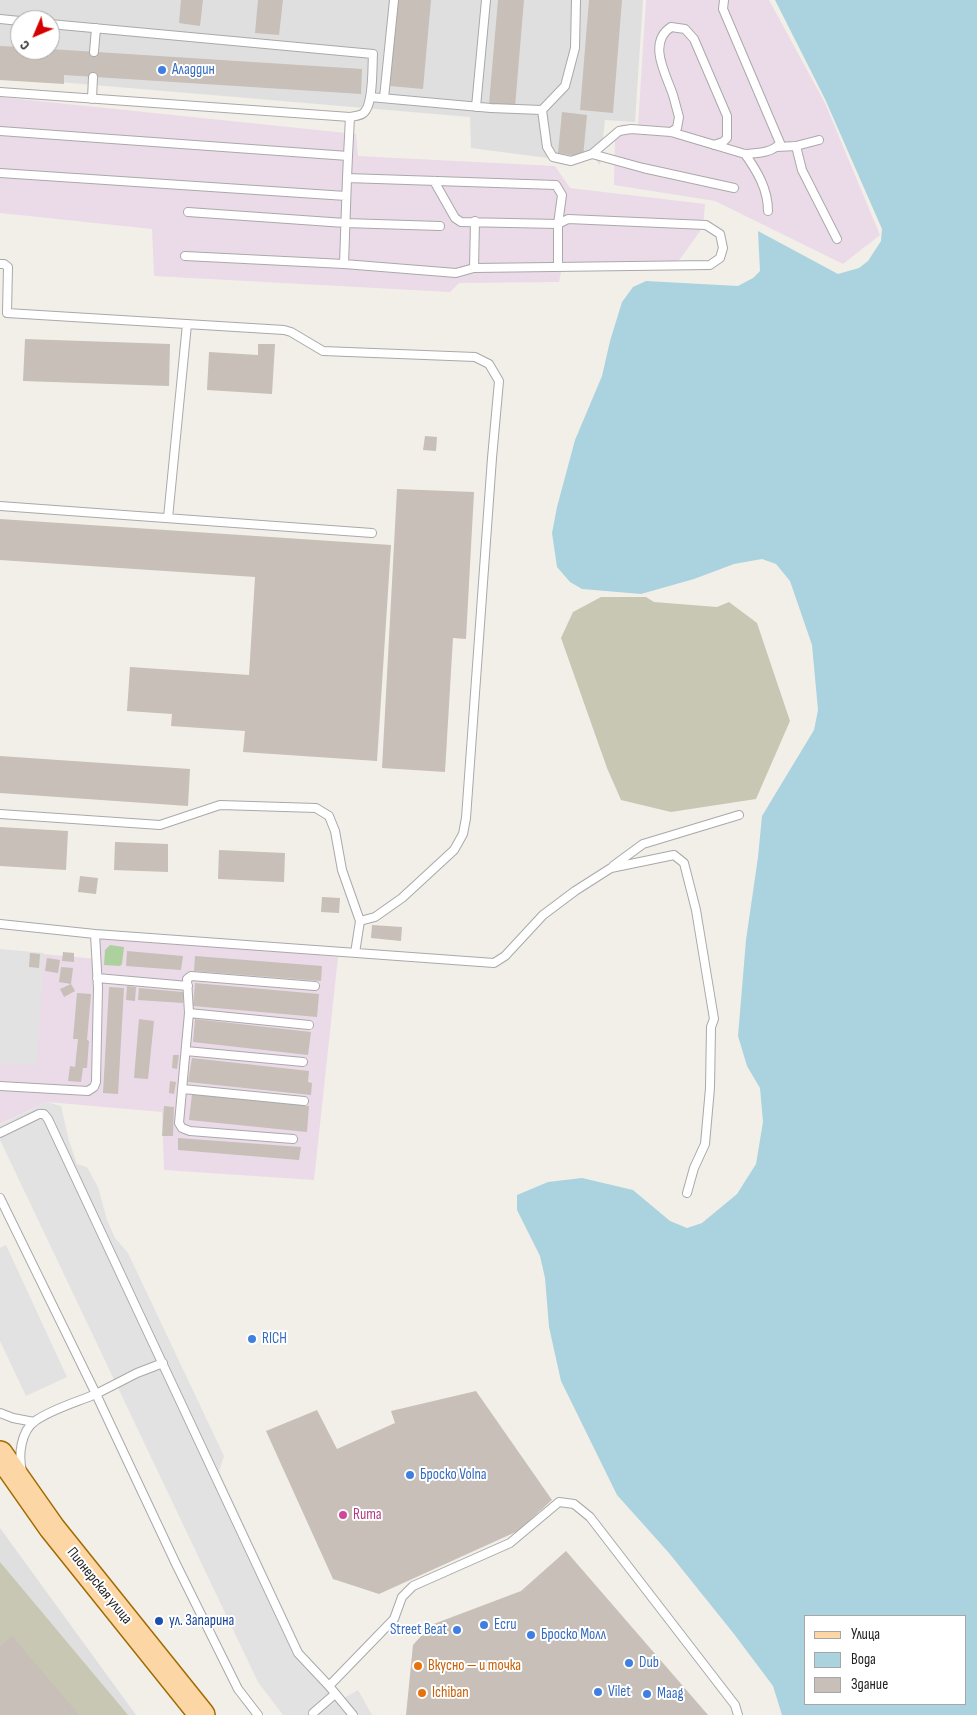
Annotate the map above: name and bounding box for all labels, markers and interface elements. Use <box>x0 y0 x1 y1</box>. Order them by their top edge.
north arrow <box>10 10 60 60</box>
text: С <box>16 37 33 54</box>
place label: Аладдин <box>172 61 215 79</box>
marker: Аладдин <box>156 64 168 76</box>
place label: RICH <box>262 1330 287 1348</box>
marker: RICH <box>246 1333 258 1345</box>
place label: Броско Volna <box>420 1466 487 1484</box>
marker: Броско Volna <box>404 1469 416 1481</box>
place label: Ruma <box>353 1506 382 1524</box>
marker: Ruma <box>337 1509 349 1521</box>
street label: Пионерская улица <box>63 1544 135 1628</box>
place label: ул. Запарина <box>169 1612 234 1630</box>
marker: ул. Запарина <box>153 1615 165 1627</box>
legend <box>804 1615 967 1705</box>
place label: Ecru <box>494 1616 517 1634</box>
marker: Ecru <box>478 1619 490 1631</box>
place label: Street Beat <box>390 1621 447 1639</box>
marker: Street Beat <box>451 1624 463 1636</box>
text: Улица <box>851 1625 880 1644</box>
place label: Броско Молл <box>541 1626 606 1644</box>
marker: Броско Молл <box>525 1629 537 1641</box>
text: Вода <box>851 1650 876 1669</box>
place label: Dub <box>639 1654 659 1672</box>
place label: Вкусно — и точка <box>428 1657 521 1675</box>
marker: Dub <box>623 1657 635 1669</box>
marker: Вкусно — и точка <box>412 1660 424 1672</box>
text: Здание <box>851 1675 888 1694</box>
place label: Vilet <box>608 1683 631 1701</box>
place label: Ichiban <box>432 1684 469 1702</box>
place label: Maag <box>657 1685 683 1703</box>
marker: Vilet <box>592 1686 604 1698</box>
marker: Ichiban <box>416 1687 428 1699</box>
marker: Maag <box>641 1688 653 1700</box>

